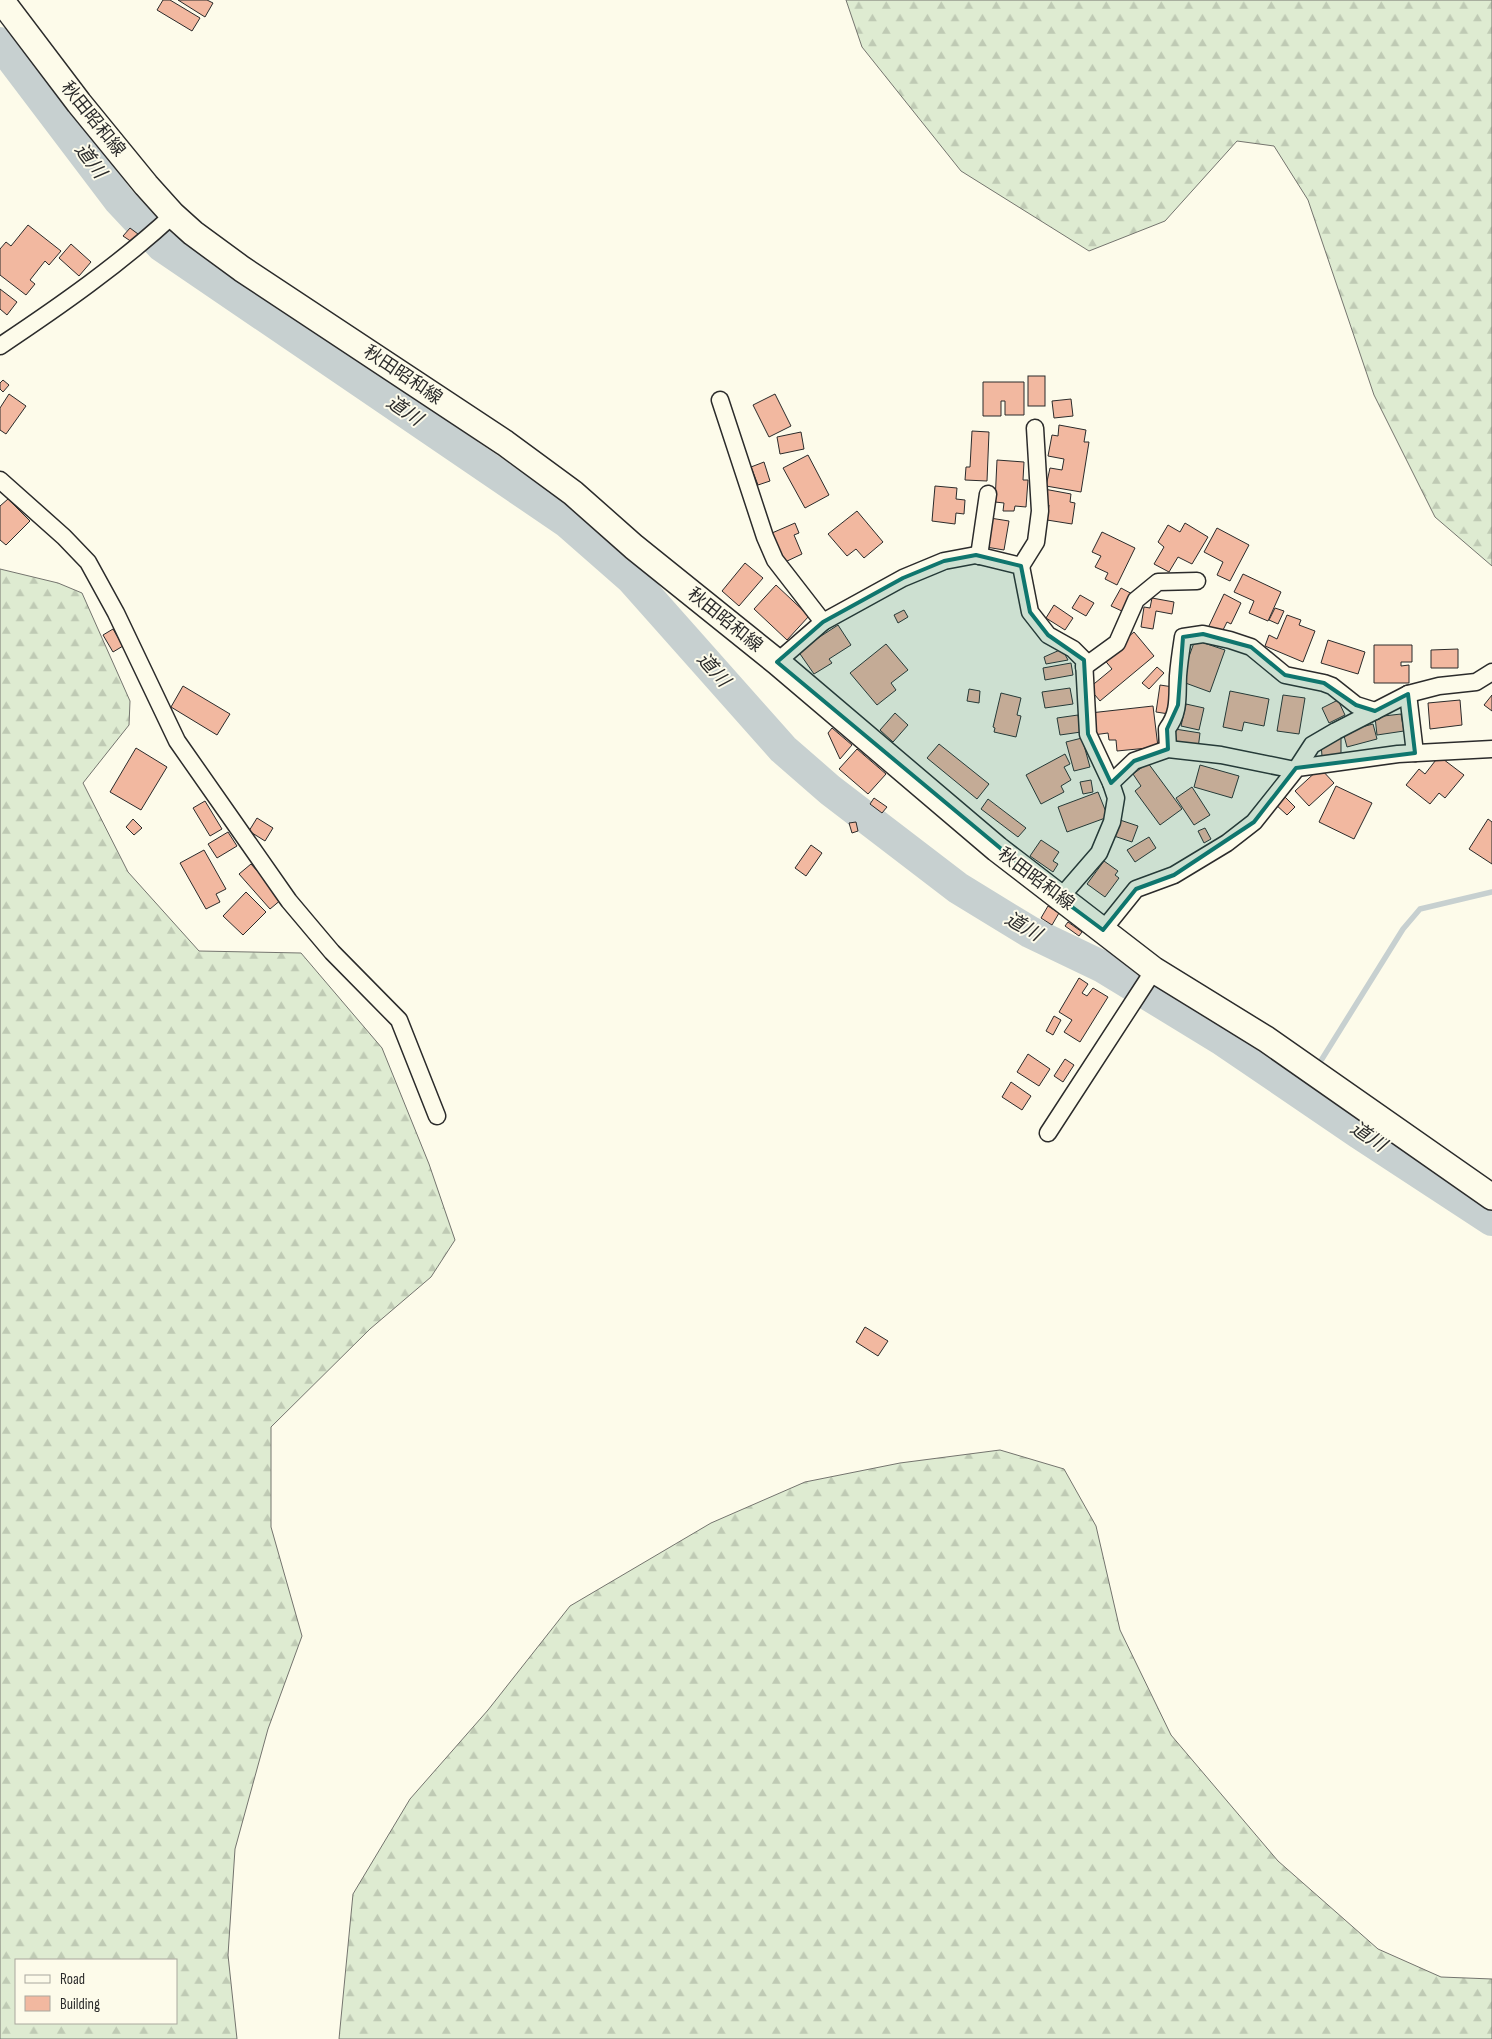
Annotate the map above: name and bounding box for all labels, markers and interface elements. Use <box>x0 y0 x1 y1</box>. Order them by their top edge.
street label: 秋田昭和線 <box>57 77 129 161</box>
water label: 道川 <box>69 139 112 185</box>
street label: 秋田昭和線 <box>360 341 446 409</box>
water label: 道川 <box>382 391 428 432</box>
street label: 秋田昭和線 <box>683 584 767 656</box>
water label: 道川 <box>692 648 736 693</box>
street label: 秋田昭和線 <box>994 844 1078 914</box>
water label: 道川 <box>1001 908 1047 947</box>
water label: 道川 <box>1346 1117 1392 1158</box>
legend <box>15 1959 178 2024</box>
text: Road <box>60 1970 85 1989</box>
text: Building <box>60 1995 100 2014</box>

